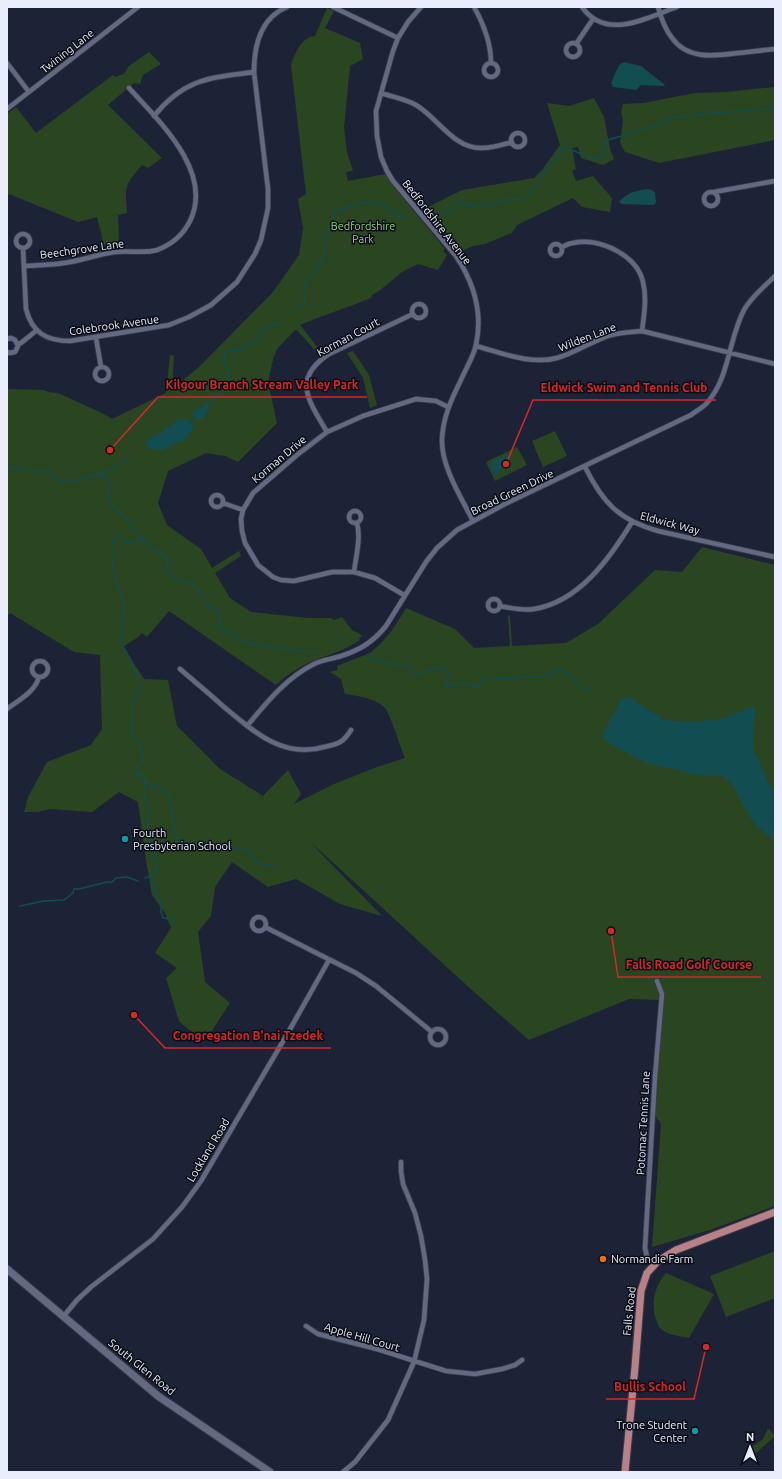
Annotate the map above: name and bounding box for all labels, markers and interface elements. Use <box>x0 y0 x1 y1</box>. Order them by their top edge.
street label: Twining Lane <box>38 26 96 76</box>
street label: Bedfordshire Avenue <box>400 177 474 267</box>
park label: Bedfordshire Park <box>331 220 395 245</box>
street label: Beechgrove Lane <box>39 237 125 261</box>
street label: Colebrook Avenue <box>68 313 160 337</box>
street label: Korman Court <box>315 315 382 359</box>
street label: Wilden Lane <box>556 320 618 354</box>
callout: Kilgour Branch Stream Valley Park <box>158 373 367 397</box>
callout: Eldwick Swim and Tennis Club <box>533 376 716 400</box>
text: Kilgour Branch Stream Valley Park <box>165 378 359 391</box>
text: Eldwick Swim and Tennis Club <box>540 381 708 394</box>
street label: Korman Drive <box>249 433 309 485</box>
street label: Broad Green Drive <box>469 467 555 517</box>
street label: Eldwick Way <box>639 509 702 537</box>
place label: Fourth Presbyterian School <box>133 827 231 852</box>
marker: Fourth Presbyterian School <box>120 834 130 844</box>
callout: Falls Road Golf Course <box>618 953 761 977</box>
text: Falls Road Golf Course <box>626 958 752 971</box>
callout: Congregation B'nai Tzedek <box>165 1024 331 1048</box>
text: Congregation B'nai Tzedek <box>173 1029 323 1042</box>
street label: Potomac Tennis Lane <box>634 1071 652 1175</box>
street label: Lockland Road <box>184 1116 232 1184</box>
place label: Normandie Farm <box>611 1253 693 1265</box>
marker: Normandie Farm <box>598 1254 608 1264</box>
street label: Falls Road <box>620 1286 638 1336</box>
street label: Apple Hill Court <box>323 1320 402 1354</box>
street label: South Glen Road <box>106 1337 178 1397</box>
callout: Bullis School <box>606 1375 694 1399</box>
text: Bullis School <box>614 1380 686 1393</box>
place label: Trone Student Center <box>616 1419 688 1444</box>
marker: Trone Student Center <box>690 1426 700 1436</box>
north arrow <box>730 1427 770 1467</box>
text: N <box>746 1431 754 1443</box>

